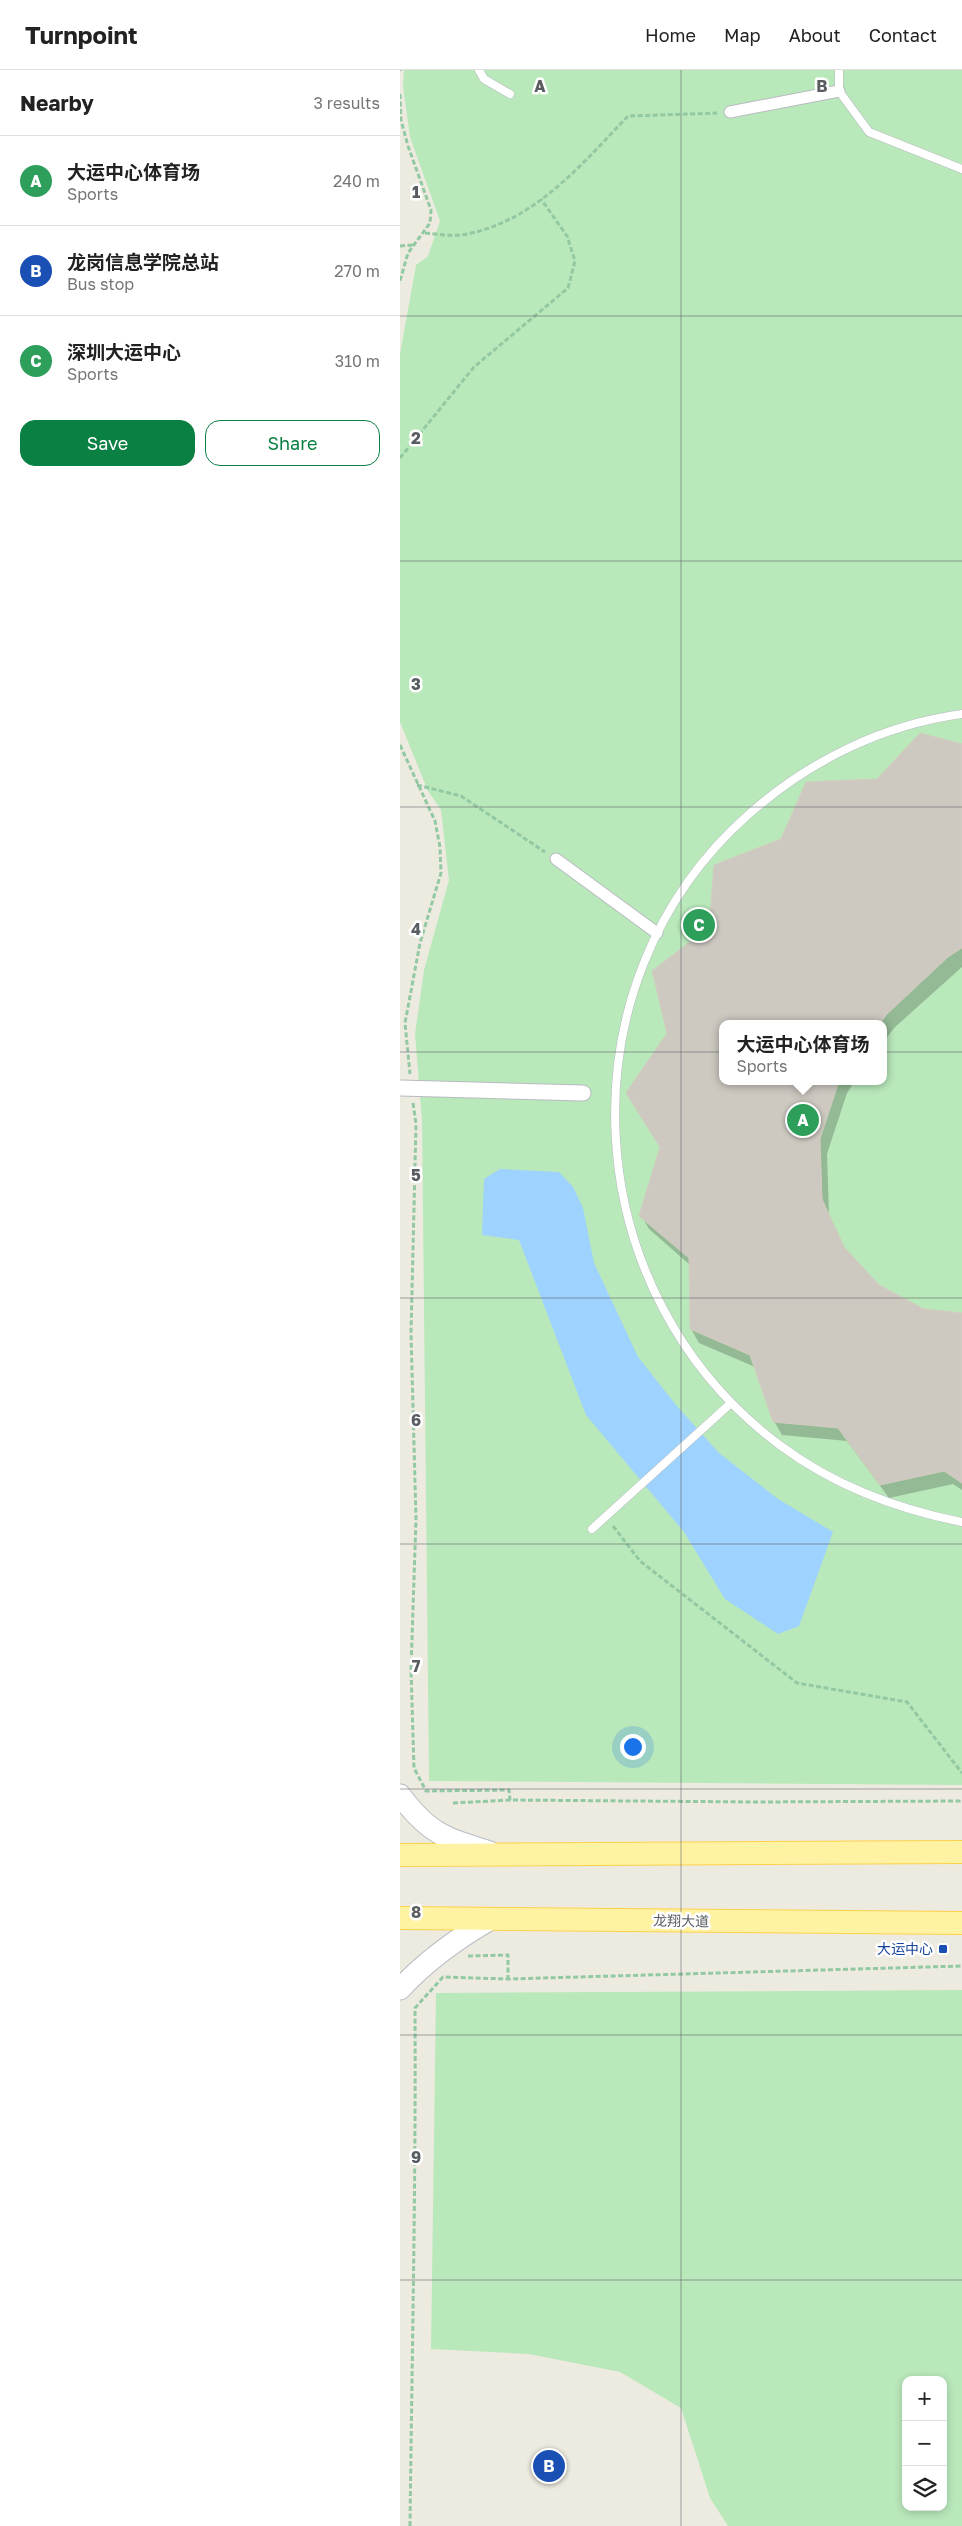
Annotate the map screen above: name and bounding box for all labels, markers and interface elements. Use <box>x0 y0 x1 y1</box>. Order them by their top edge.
text: Turnpoint <box>25 20 138 49</box>
text: Home <box>645 24 696 46</box>
text: Map <box>724 24 761 46</box>
text: About <box>789 24 841 46</box>
text: Contact <box>869 24 937 46</box>
text: A <box>534 76 546 96</box>
text: B <box>816 76 828 96</box>
text: Nearby <box>20 90 94 116</box>
text: 3 results <box>313 93 380 113</box>
text: 大运中心体育场 <box>67 160 200 183</box>
text: A <box>30 171 42 191</box>
text: 240 m <box>333 171 380 191</box>
text: 1 <box>412 182 420 202</box>
text: Sports <box>67 184 118 204</box>
text: 龙岗信息学院总站 <box>67 250 219 273</box>
text: B <box>30 261 42 281</box>
text: 270 m <box>334 261 380 281</box>
text: Bus stop <box>67 274 134 294</box>
text: 深圳大运中心 <box>67 340 181 363</box>
text: C <box>30 351 42 371</box>
text: 310 m <box>335 351 380 371</box>
text: Sports <box>67 364 118 384</box>
button: Save <box>20 420 195 466</box>
button: Share <box>205 420 380 466</box>
text: 2 <box>411 428 421 448</box>
text: 3 <box>411 674 421 694</box>
pin: C <box>683 906 715 944</box>
text: 4 <box>411 919 421 939</box>
popup <box>719 1020 887 1085</box>
text: 大运中心体育场 <box>736 1032 870 1055</box>
text: Sports <box>736 1056 788 1076</box>
pin: A <box>787 1101 819 1139</box>
text: 5 <box>411 1165 421 1185</box>
text: 6 <box>411 1410 421 1430</box>
text: 7 <box>412 1656 421 1676</box>
your location <box>620 1734 646 1760</box>
text: 8 <box>411 1902 421 1922</box>
street label: 龙翔大道 <box>653 1912 709 1929</box>
place label: 大运中心 <box>877 1940 933 1957</box>
marker: 大运中心 <box>937 1943 949 1955</box>
text: 9 <box>411 2147 421 2167</box>
map controls <box>902 2376 947 2511</box>
button: + <box>902 2376 947 2421</box>
button: − <box>902 2421 947 2466</box>
pin: B <box>533 2447 565 2485</box>
button: layers <box>902 2466 947 2511</box>

